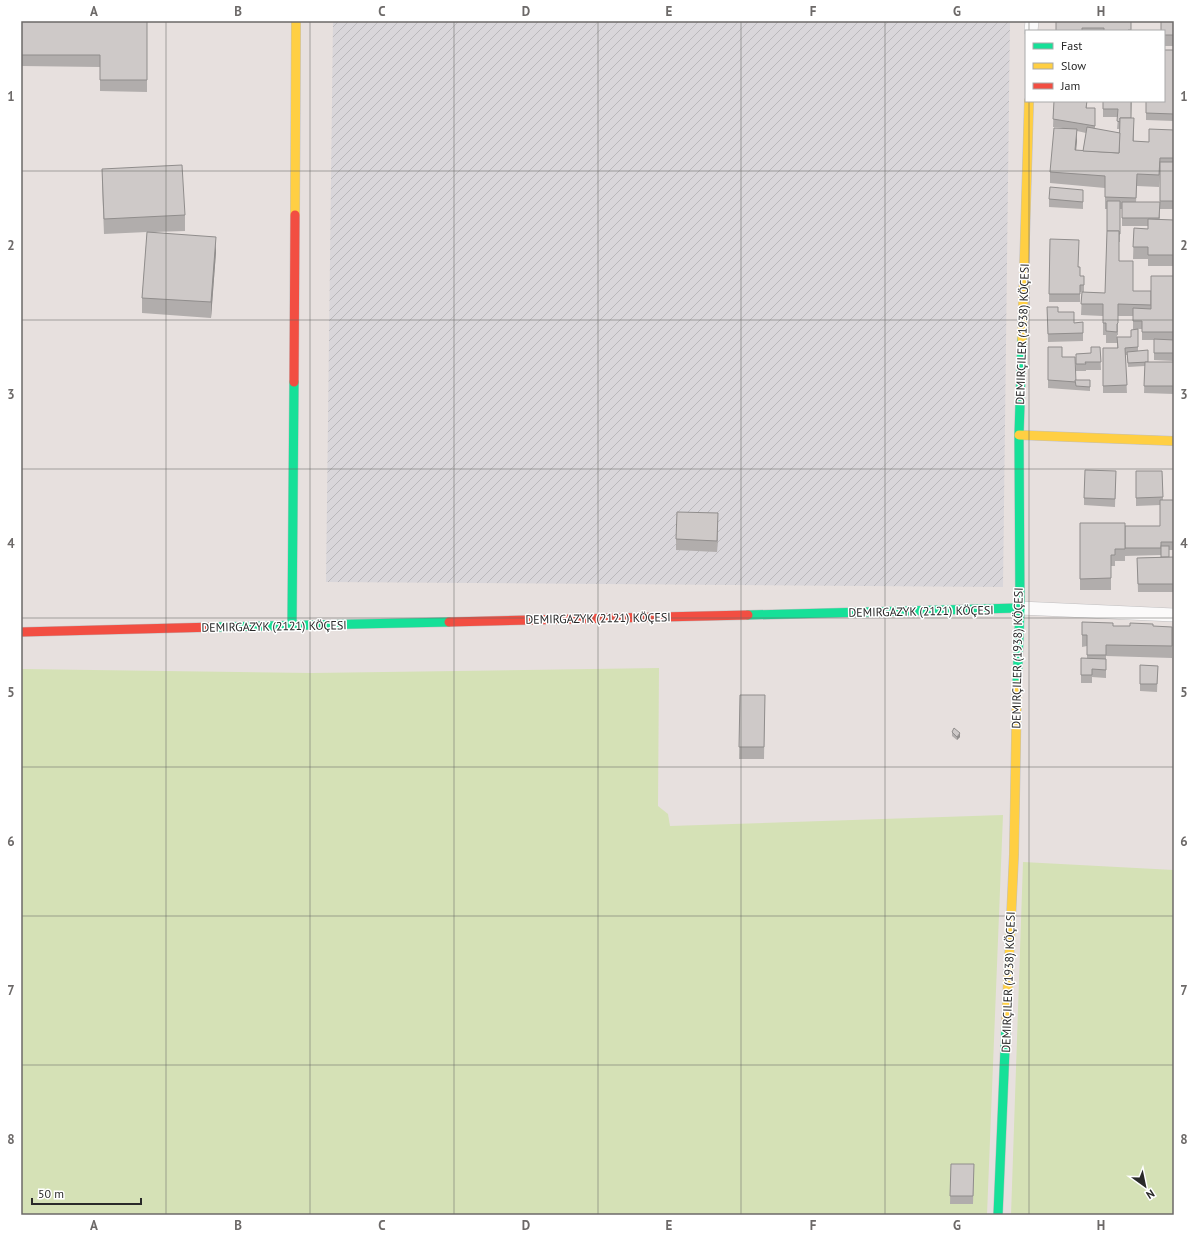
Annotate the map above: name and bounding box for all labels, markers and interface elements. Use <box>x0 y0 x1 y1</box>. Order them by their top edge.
text: A <box>90 3 98 20</box>
text: B <box>234 3 242 20</box>
text: C <box>378 3 386 20</box>
text: D <box>522 3 530 20</box>
text: E <box>666 3 673 20</box>
text: F <box>810 3 817 20</box>
text: G <box>953 3 961 20</box>
text: H <box>1097 3 1105 20</box>
legend <box>1025 30 1165 102</box>
text: Fast <box>1061 38 1082 53</box>
text: Slow <box>1061 58 1086 73</box>
text: Jam <box>1060 78 1080 93</box>
text: 1 <box>7 88 15 105</box>
text: 1 <box>1180 88 1188 105</box>
text: 2 <box>7 237 15 254</box>
text: 2 <box>1180 237 1188 254</box>
street label: DEMIRÇILER (1938) KÖÇESI <box>1012 263 1032 405</box>
text: 3 <box>7 386 15 403</box>
text: 3 <box>1180 386 1188 403</box>
text: 4 <box>7 535 15 552</box>
text: 4 <box>1180 535 1188 552</box>
street label: DEMIRÇILER (1938) KÖÇESI <box>1008 587 1026 729</box>
street label: DEMIRGAZYK (2121) KÖÇESI <box>848 602 994 620</box>
street label: DEMIRGAZYK (2121) KÖÇESI <box>525 609 671 627</box>
street label: DEMIRGAZYK (2121) KÖÇESI <box>201 617 347 635</box>
text: 5 <box>7 684 15 701</box>
text: 5 <box>1180 684 1188 701</box>
text: 6 <box>7 833 15 850</box>
text: 6 <box>1180 833 1188 850</box>
street label: DEMIRÇILER (1938) KÖÇESI <box>998 911 1018 1053</box>
text: 7 <box>7 982 15 999</box>
text: 7 <box>1180 982 1188 999</box>
text: 8 <box>7 1131 15 1148</box>
text: 8 <box>1180 1131 1188 1148</box>
north arrow <box>1125 1166 1165 1206</box>
scale bar <box>32 1180 141 1206</box>
text: 50 m <box>38 1186 64 1201</box>
text: N <box>1144 1187 1157 1202</box>
text: A <box>90 1217 98 1234</box>
text: B <box>234 1217 242 1234</box>
text: C <box>378 1217 386 1234</box>
text: D <box>522 1217 530 1234</box>
text: E <box>666 1217 673 1234</box>
text: F <box>810 1217 817 1234</box>
text: G <box>953 1217 961 1234</box>
text: H <box>1097 1217 1105 1234</box>

